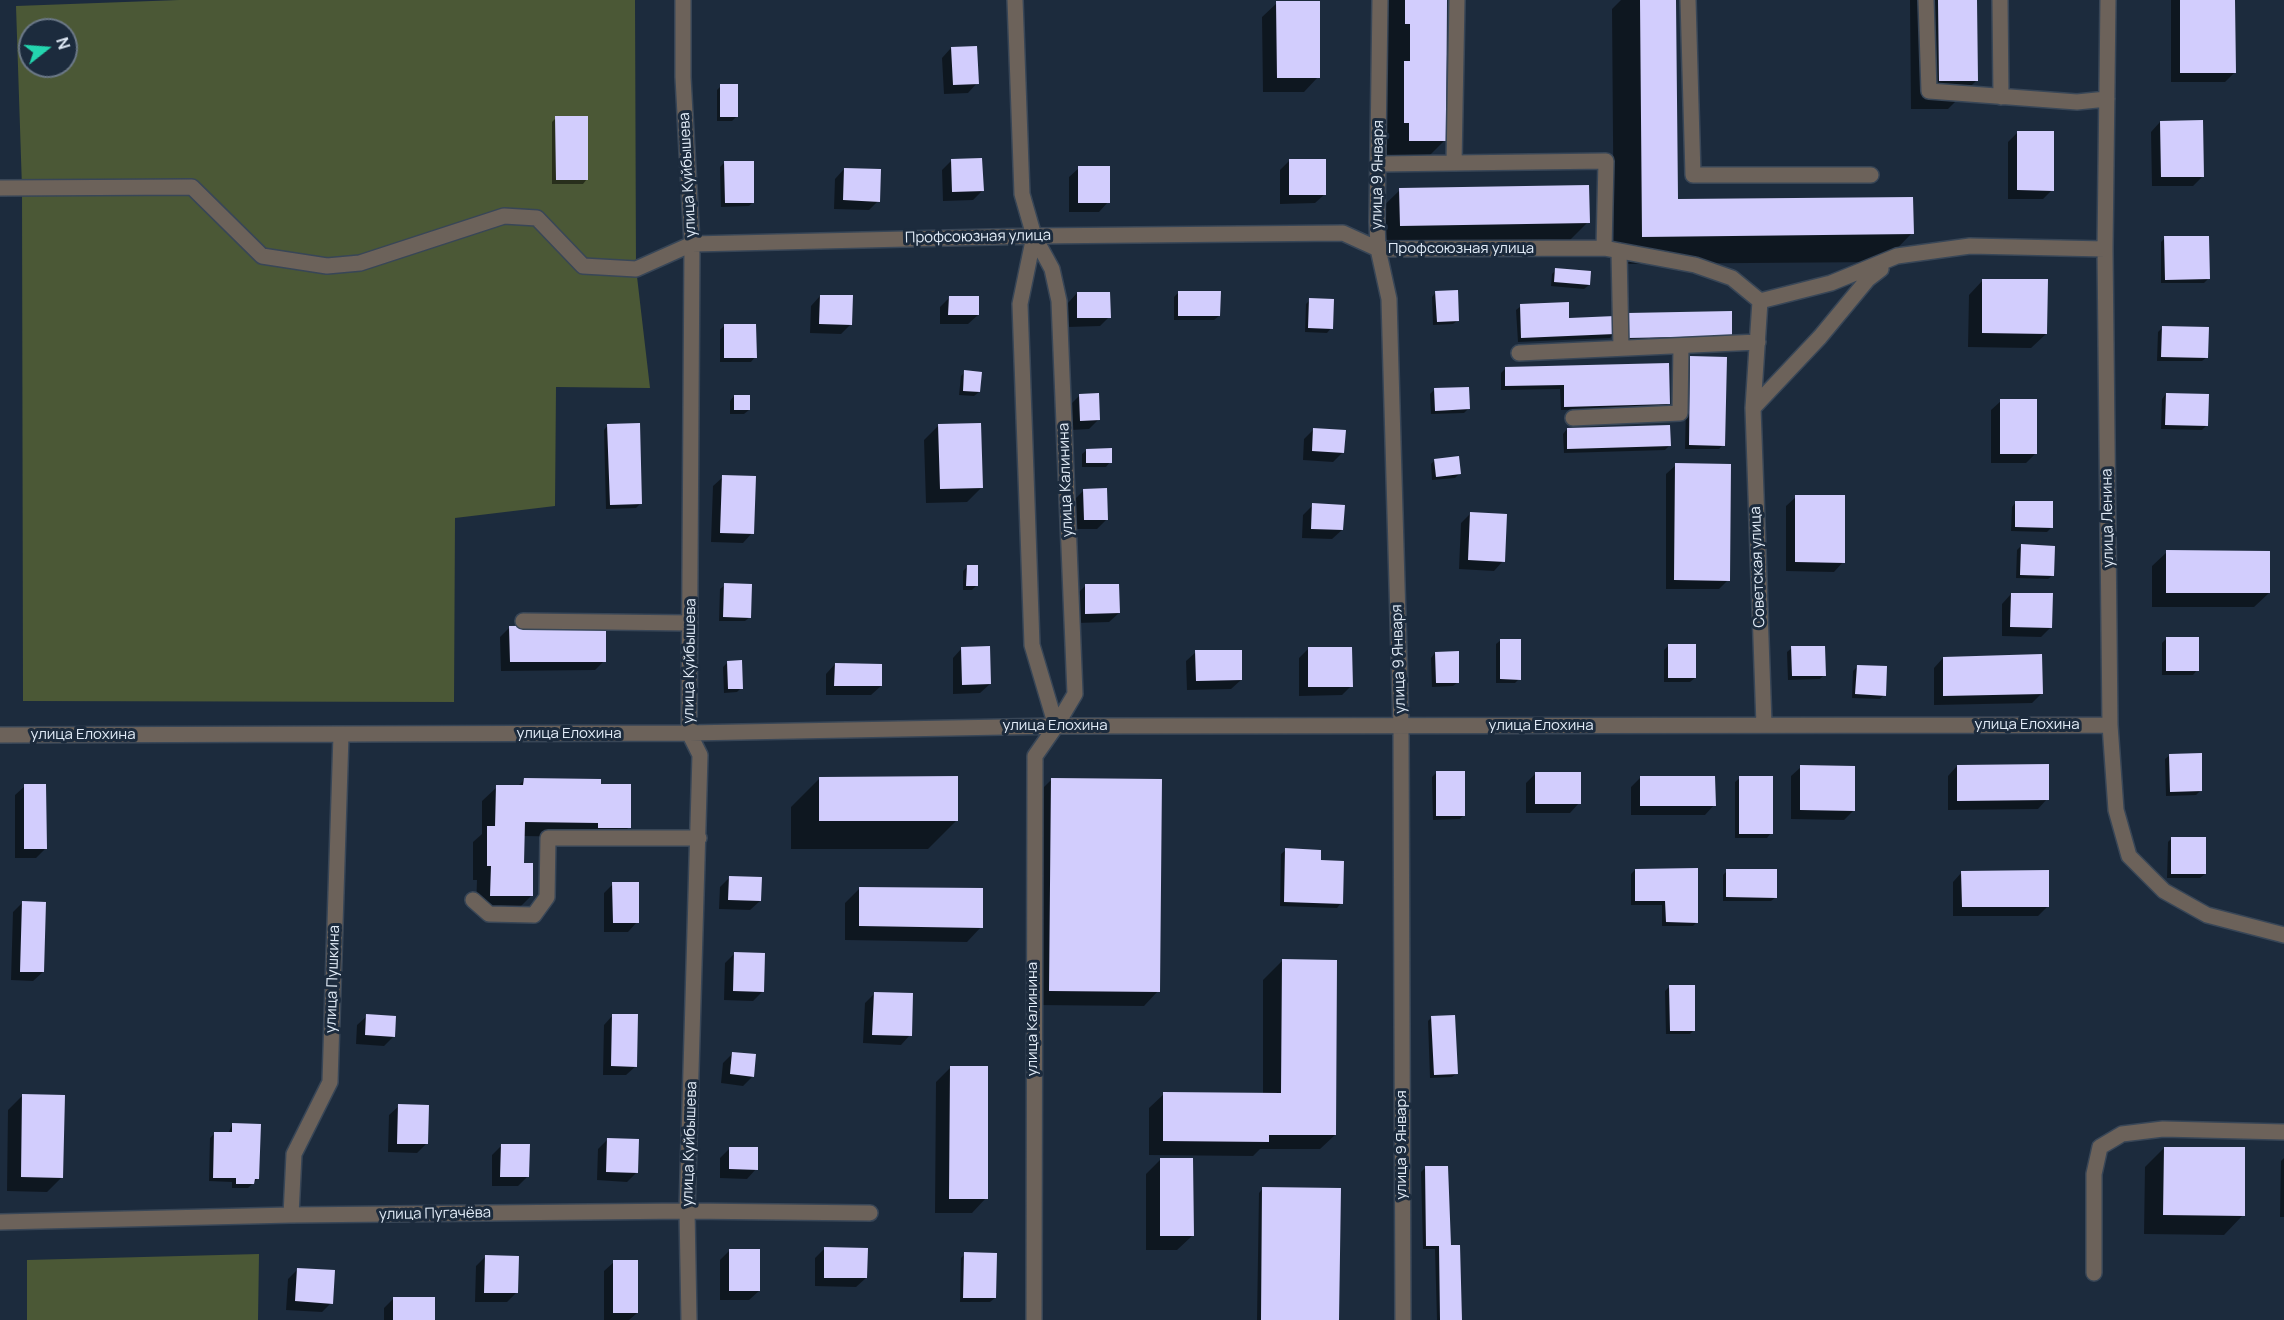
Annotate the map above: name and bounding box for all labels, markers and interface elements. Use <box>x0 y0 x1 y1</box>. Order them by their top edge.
north arrow <box>18 18 78 78</box>
text: N <box>51 35 76 52</box>
street label: улица Куйбышева <box>676 112 700 238</box>
street label: улица 9 Января <box>1368 120 1388 230</box>
street label: Профсоюзная улица <box>905 227 1051 247</box>
street label: Профсоюзная улица <box>1388 240 1534 258</box>
street label: улица Калинина <box>1055 423 1077 537</box>
street label: улица Ленина <box>2098 468 2118 568</box>
street label: Советская улица <box>1747 506 1769 628</box>
street label: улица Куйбышева <box>680 598 700 724</box>
street label: улица 9 Января <box>1388 604 1410 714</box>
street label: улица Елохина <box>1975 716 2079 734</box>
street label: улица Елохина <box>1003 717 1107 735</box>
street label: улица Елохина <box>1489 717 1593 735</box>
street label: улица Елохина <box>517 725 621 743</box>
street label: улица Елохина <box>31 726 135 744</box>
street label: улица Пушкина <box>322 925 344 1033</box>
street label: улица Калинина <box>1024 962 1042 1076</box>
street label: улица Куйбышева <box>679 1081 701 1207</box>
street label: улица 9 Января <box>1393 1090 1411 1200</box>
street label: улица Пугачёва <box>379 1204 491 1224</box>

